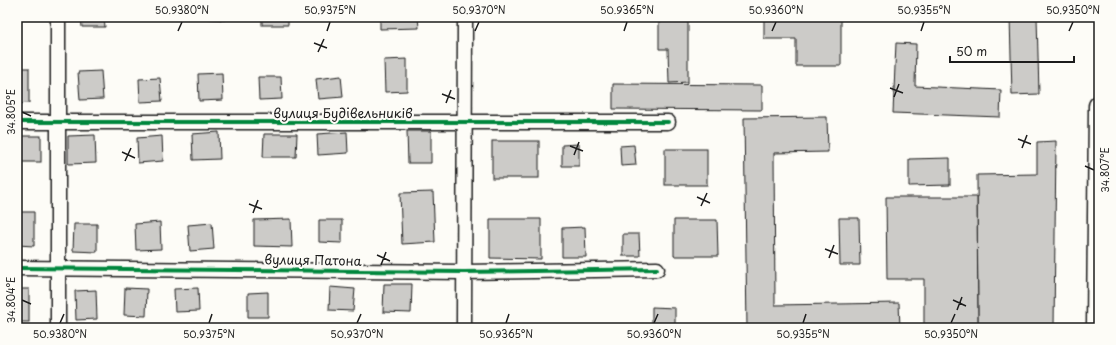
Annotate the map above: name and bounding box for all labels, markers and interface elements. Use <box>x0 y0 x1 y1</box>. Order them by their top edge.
text: 50.9380°N <box>155 2 209 17</box>
text: 50.9375°N <box>304 2 356 17</box>
text: 50.9370°N <box>452 2 506 17</box>
text: 50.9365°N <box>600 2 654 17</box>
text: 50.9360°N <box>748 2 804 17</box>
text: 50.9355°N <box>897 2 951 17</box>
text: 50.9350°N <box>1046 2 1100 17</box>
scale bar <box>950 38 1074 64</box>
text: 50 m <box>956 42 987 60</box>
text: 34.805°E <box>3 89 18 135</box>
street label: вулиця Будівельників <box>273 103 413 122</box>
text: 34.807°E <box>1097 147 1112 193</box>
street label: вулиця Патона <box>264 249 363 270</box>
text: 34.804°E <box>3 277 18 323</box>
text: 50.9380°N <box>33 326 87 341</box>
text: 50.9375°N <box>183 326 235 341</box>
text: 50.9370°N <box>330 326 384 341</box>
text: 50.9365°N <box>479 326 533 341</box>
text: 50.9360°N <box>626 326 682 341</box>
text: 50.9355°N <box>776 326 830 341</box>
text: 50.9350°N <box>924 326 978 341</box>

